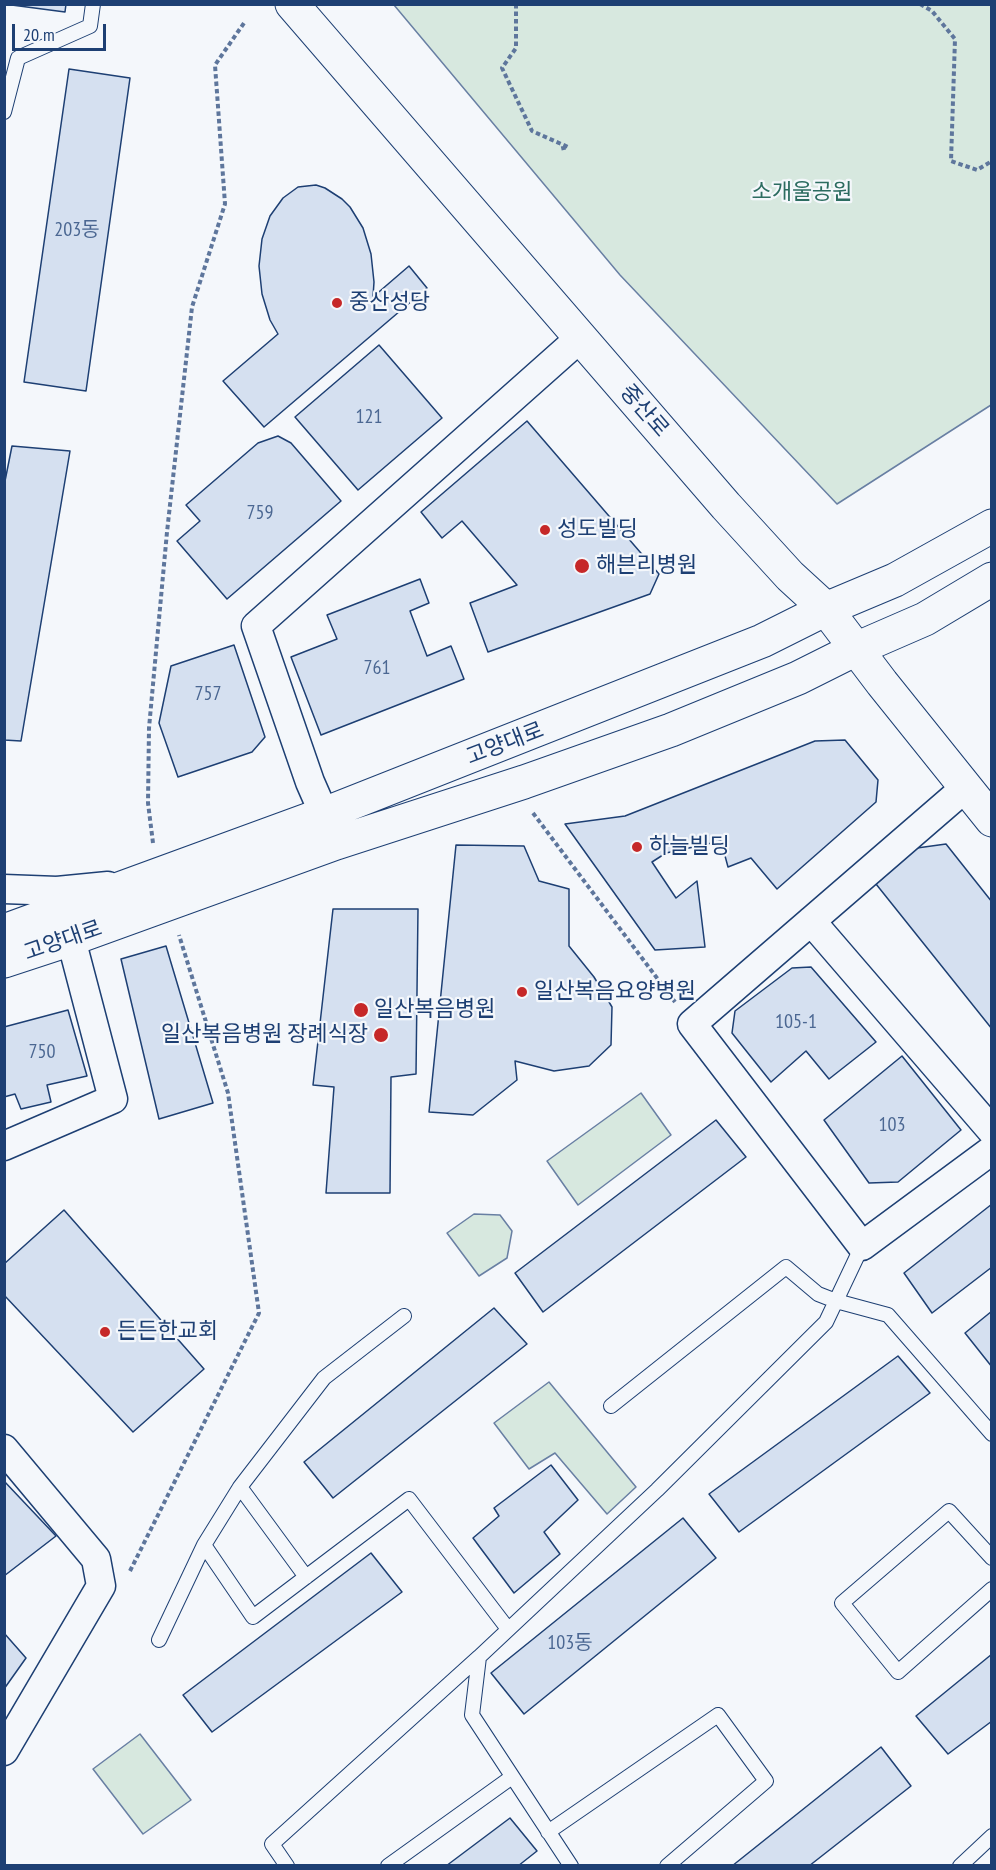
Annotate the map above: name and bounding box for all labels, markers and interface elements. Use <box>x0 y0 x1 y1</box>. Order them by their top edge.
scale bar <box>15 12 110 50</box>
text: 20 m <box>23 23 55 46</box>
park label: 소개울공원 <box>751 180 853 206</box>
house number: 203동 <box>54 218 100 242</box>
place label: 중산성당 <box>349 290 430 316</box>
marker: 중산성당 <box>330 296 344 310</box>
street label: 중산로 <box>614 379 674 443</box>
house number: 121 <box>356 405 382 429</box>
house number: 759 <box>247 501 273 525</box>
place label: 성도빌딩 <box>557 517 638 543</box>
marker: 성도빌딩 <box>538 523 552 537</box>
place label: 해븐리병원 <box>596 553 697 579</box>
marker: 해븐리병원 <box>573 557 591 575</box>
house number: 761 <box>364 656 390 680</box>
house number: 757 <box>195 682 221 706</box>
street label: 고양대로 <box>462 717 548 771</box>
place label: 하늘빌딩 <box>649 834 730 860</box>
marker: 하늘빌딩 <box>630 840 644 854</box>
street label: 고양대로 <box>20 915 106 967</box>
place label: 일산복음요양병원 <box>534 979 696 1005</box>
marker: 일산복음요양병원 <box>515 985 529 999</box>
place label: 일산복음병원 <box>374 997 495 1023</box>
marker: 일산복음병원 <box>352 1001 370 1019</box>
house number: 105-1 <box>775 1010 817 1034</box>
place label: 일산복음병원 장례식장 <box>161 1022 368 1048</box>
marker: 일산복음병원 장례식장 <box>372 1026 390 1044</box>
house number: 750 <box>29 1040 55 1064</box>
house number: 103 <box>879 1113 905 1137</box>
place label: 든든한교회 <box>117 1319 218 1345</box>
marker: 든든한교회 <box>98 1325 112 1339</box>
house number: 103동 <box>547 1631 593 1655</box>

